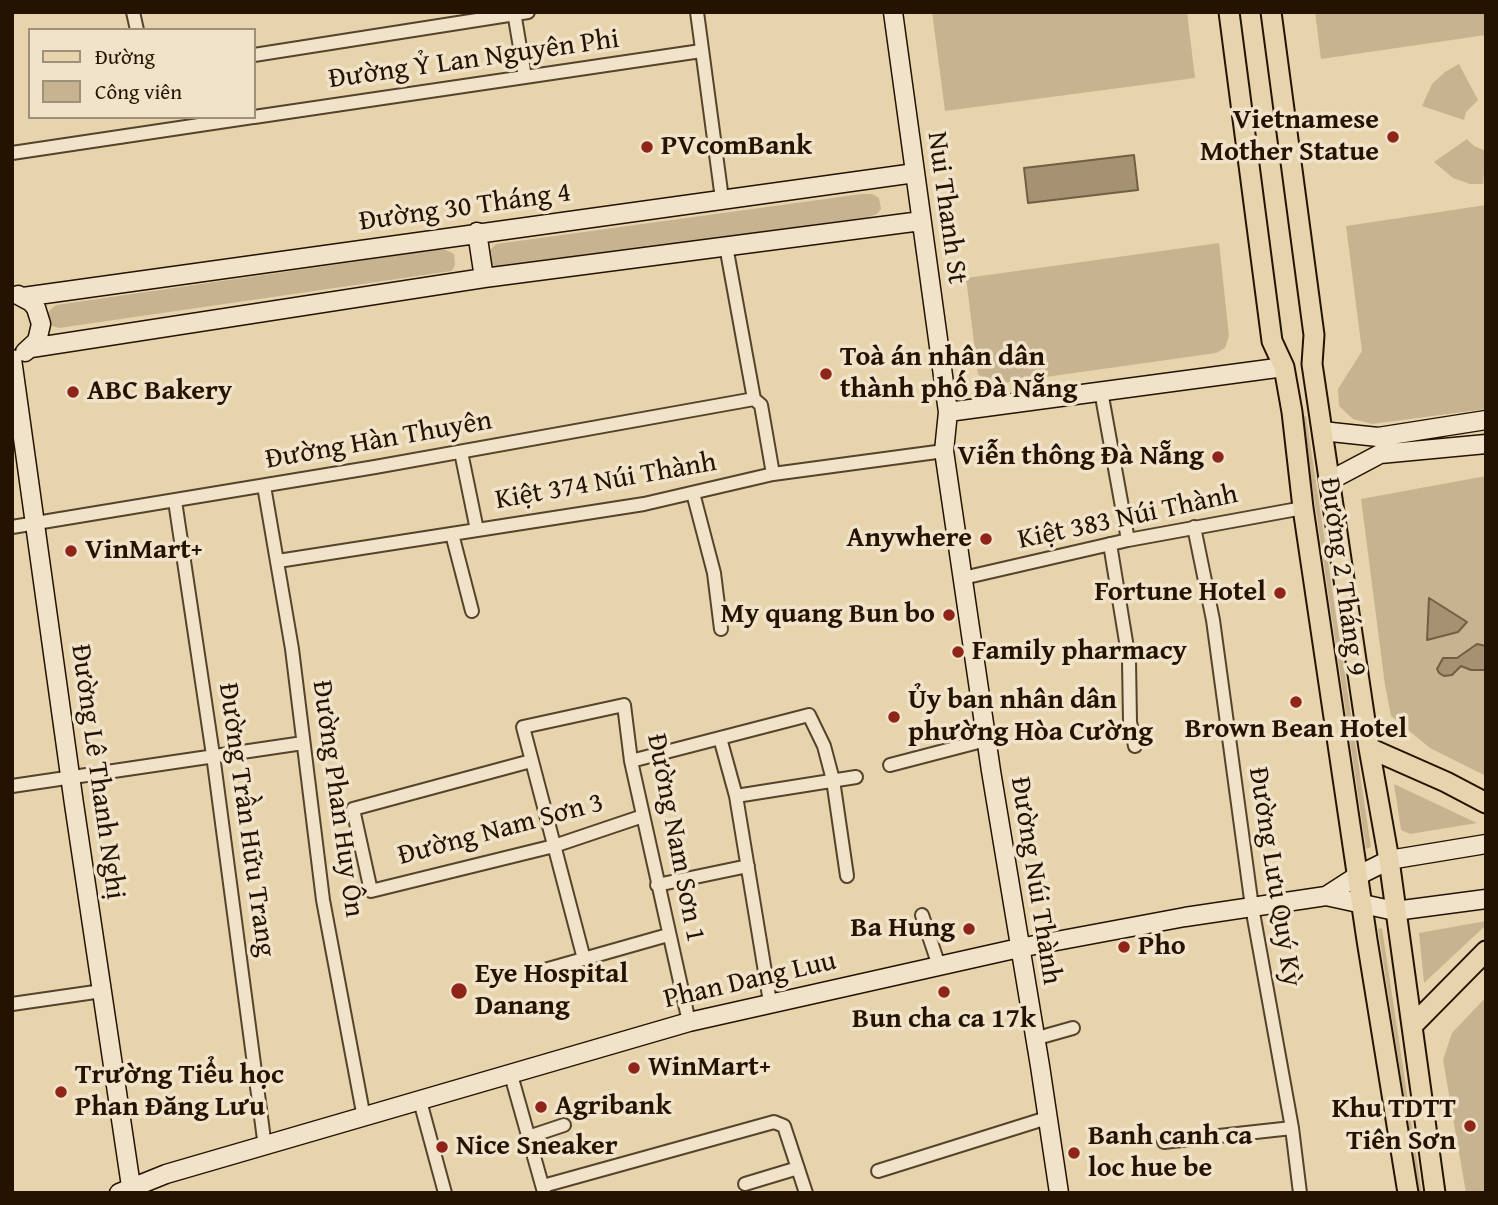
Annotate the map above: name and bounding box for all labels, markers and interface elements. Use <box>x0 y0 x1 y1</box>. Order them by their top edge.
street label: Đường Ỷ Lan Nguyên Phi <box>327 23 621 97</box>
legend <box>28 28 256 119</box>
text: Đường <box>95 41 155 72</box>
text: Công viên <box>95 76 182 107</box>
place label: Vietnamese Mother Statue <box>1200 104 1379 170</box>
marker: Vietnamese Mother Statue <box>1385 129 1401 145</box>
place label: PVcomBank <box>661 130 812 164</box>
street label: Nui Thanh St <box>919 130 973 286</box>
marker: PVcomBank <box>639 139 655 155</box>
street label: Đường 30 Tháng 4 <box>357 177 573 239</box>
place label: Toà án nhân dân thành phố Đà Nẵng <box>840 341 1077 407</box>
marker: Toà án nhân dân thành phố Đà Nẵng <box>818 366 834 382</box>
place label: ABC Bakery <box>87 375 232 409</box>
marker: ABC Bakery <box>65 384 81 400</box>
street label: Đường Hàn Thuyên <box>263 405 495 477</box>
place label: Viễn thông Đà Nẵng <box>957 440 1204 474</box>
street label: Kiệt 374 Núi Thành <box>493 446 719 518</box>
marker: Viễn thông Đà Nẵng <box>1210 449 1226 465</box>
street label: Đường 2 Tháng 9 <box>1311 476 1373 678</box>
street label: Kiệt 383 Núi Thành <box>1015 478 1241 558</box>
place label: Anywhere <box>847 522 972 556</box>
marker: Anywhere <box>978 531 994 547</box>
place label: VinMart+ <box>85 534 203 568</box>
marker: VinMart+ <box>63 543 79 559</box>
place label: Fortune Hotel <box>1094 576 1266 610</box>
marker: Fortune Hotel <box>1272 585 1288 601</box>
place label: My quang Bun bo <box>721 598 935 632</box>
marker: My quang Bun bo <box>941 607 957 623</box>
place label: Family pharmacy <box>972 635 1187 669</box>
street label: Đường Lê Thanh Nghị <box>62 642 132 902</box>
marker: Family pharmacy <box>950 644 966 660</box>
street label: Đường Phan Huy Ôn <box>304 679 370 919</box>
street label: Đường Trần Hữu Trang <box>210 681 282 959</box>
place label: Ủy ban nhân dân phường Hòa Cường <box>908 684 1153 750</box>
marker: Brown Bean Hotel <box>1288 694 1304 710</box>
marker: Ủy ban nhân dân phường Hòa Cường <box>886 709 902 725</box>
place label: Brown Bean Hotel <box>1185 713 1407 747</box>
street label: Đường Nam Sơn 1 <box>638 731 712 945</box>
street label: Đường Lưu Quý Kỳ <box>1240 765 1308 989</box>
street label: Đường Núi Thành <box>1002 775 1068 987</box>
street label: Đường Nam Sơn 3 <box>395 786 607 874</box>
place label: Ba Hung <box>850 912 955 946</box>
marker: Ba Hung <box>961 921 977 937</box>
place label: Pho <box>1138 930 1186 964</box>
marker: Pho <box>1116 939 1132 955</box>
street label: Phan Dang Luu <box>661 945 839 1017</box>
place label: Eye Hospital Danang <box>475 958 628 1024</box>
marker: Eye Hospital Danang <box>449 981 469 1001</box>
marker: Bun cha ca 17k <box>936 984 952 1000</box>
place label: Bun cha ca 17k <box>852 1003 1036 1037</box>
place label: WinMart+ <box>648 1051 771 1085</box>
place label: Trường Tiểu học Phan Đăng Lưu <box>75 1059 284 1125</box>
marker: WinMart+ <box>626 1060 642 1076</box>
marker: Trường Tiểu học Phan Đăng Lưu <box>53 1084 69 1100</box>
place label: Agribank <box>555 1090 671 1124</box>
place label: Khu TDTT Tiên Sơn <box>1332 1093 1456 1159</box>
marker: Agribank <box>533 1099 549 1115</box>
marker: Khu TDTT Tiên Sơn <box>1462 1118 1478 1134</box>
place label: Banh canh ca loc hue be <box>1088 1120 1253 1186</box>
place label: Nice Sneaker <box>456 1130 618 1164</box>
marker: Nice Sneaker <box>434 1139 450 1155</box>
marker: Banh canh ca loc hue be <box>1066 1145 1082 1161</box>

